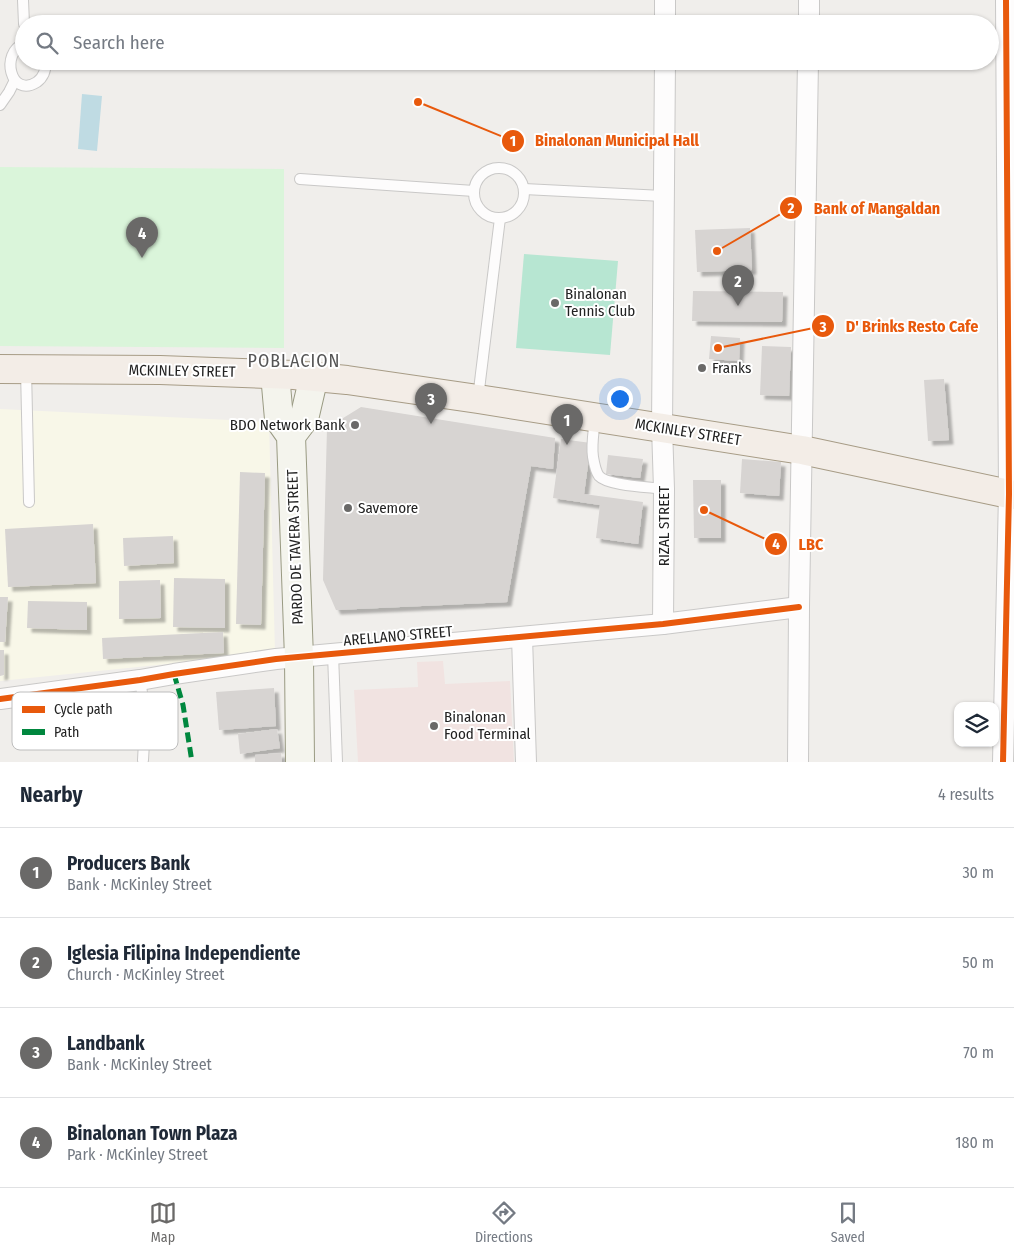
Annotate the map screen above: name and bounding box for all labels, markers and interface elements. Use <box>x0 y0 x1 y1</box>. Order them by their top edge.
search box <box>15 15 999 70</box>
icon: search <box>33 29 61 57</box>
text: Search here <box>73 31 165 54</box>
callout: Binalonan Municipal Hall <box>500 125 709 156</box>
text: Binalonan Municipal Hall <box>535 131 700 150</box>
text: 1 <box>510 132 516 150</box>
callout: Bank of Mangaldan <box>779 193 950 224</box>
text: 2 <box>787 199 795 217</box>
text: Bank of Mangaldan <box>814 199 940 218</box>
pin: 4 <box>126 217 158 258</box>
pin: 2 <box>722 265 754 306</box>
place label: Binalonan Tennis Club <box>565 285 635 320</box>
marker: Binalonan Tennis Club <box>549 297 561 309</box>
callout: D' Brinks Resto Cafe <box>811 311 989 342</box>
text: D' Brinks Resto Cafe <box>846 317 978 336</box>
text: 3 <box>818 318 827 336</box>
district label: POBLACION <box>248 350 340 372</box>
place label: Franks <box>712 359 751 377</box>
street label: MCKINLEY STREET <box>128 361 236 381</box>
marker: Franks <box>696 362 708 374</box>
pin: 3 <box>415 383 447 424</box>
your location <box>607 386 633 412</box>
pin: 1 <box>551 404 583 445</box>
street label: MCKINLEY STREET <box>634 415 742 449</box>
place label: BDO Network Bank <box>230 416 345 434</box>
marker: BDO Network Bank <box>349 419 361 431</box>
street label: PARDO DE TAVERA STREET <box>283 469 307 625</box>
street label: RIZAL STREET <box>655 486 673 566</box>
place label: Savemore <box>358 499 418 517</box>
marker: Savemore <box>342 502 354 514</box>
callout: LBC <box>764 529 833 560</box>
text: 4 <box>772 535 780 553</box>
text: LBC <box>799 535 824 554</box>
street label: ARELLANO STREET <box>343 622 453 650</box>
legend <box>12 692 178 750</box>
text: Cycle path <box>54 701 113 718</box>
map controls <box>954 702 999 747</box>
button: layers <box>954 702 999 747</box>
place label: Binalonan Food Terminal <box>444 708 531 743</box>
marker: Binalonan Food Terminal <box>428 720 440 732</box>
text: Path <box>54 724 79 741</box>
text: Nearby <box>20 782 82 808</box>
text: 4 results <box>938 785 994 804</box>
text: Producers Bank <box>67 852 190 875</box>
text: 1 <box>33 863 39 882</box>
text: 30 m <box>962 863 994 882</box>
text: Bank · McKinley Street <box>67 875 212 894</box>
text: Iglesia Filipina Independiente <box>67 942 300 965</box>
text: 2 <box>32 953 40 972</box>
text: 50 m <box>962 953 994 972</box>
text: Church · McKinley Street <box>67 965 224 984</box>
text: Landbank <box>67 1032 145 1055</box>
text: 3 <box>32 1043 40 1062</box>
text: 70 m <box>963 1043 994 1062</box>
text: Bank · McKinley Street <box>67 1055 212 1074</box>
text: Binalonan Town Plaza <box>67 1122 238 1145</box>
text: 4 <box>32 1133 40 1152</box>
text: 180 m <box>955 1133 994 1152</box>
text: Park · McKinley Street <box>67 1145 208 1164</box>
tab: Map <box>149 1199 177 1246</box>
tab: Directions <box>475 1199 533 1246</box>
tab: Saved <box>831 1199 865 1246</box>

